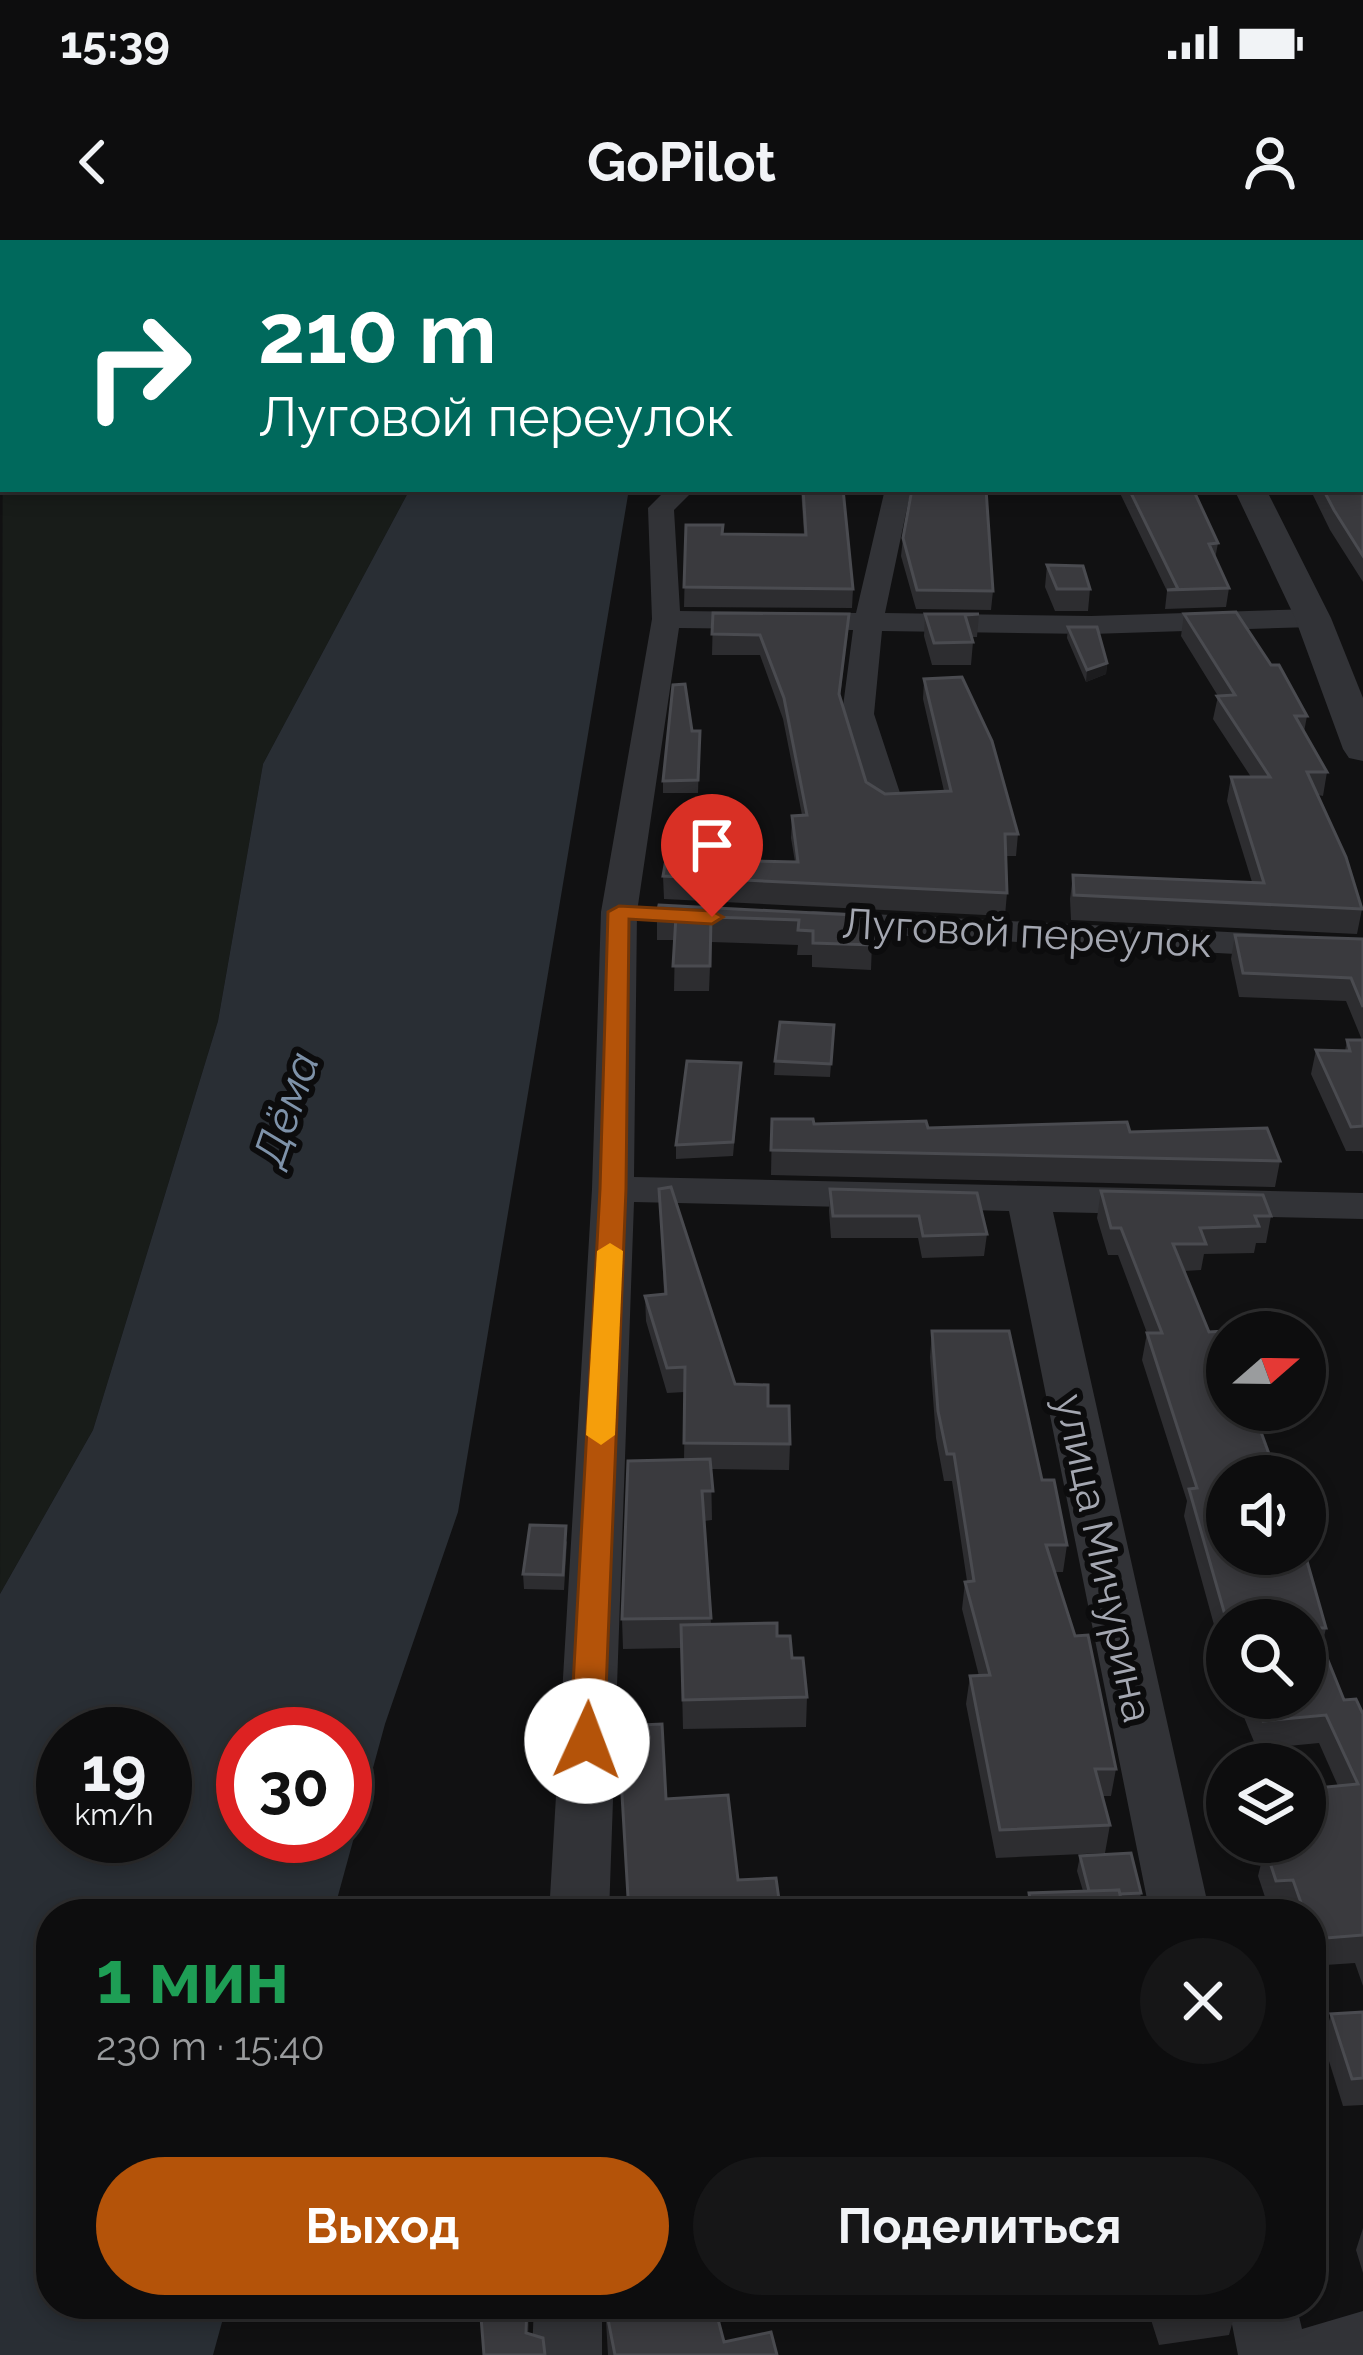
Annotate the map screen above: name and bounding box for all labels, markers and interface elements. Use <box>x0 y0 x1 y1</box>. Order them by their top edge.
text: 15:39 <box>60 16 170 69</box>
icon: back <box>60 129 126 195</box>
icon: person <box>1237 129 1303 195</box>
text: GoPilot <box>587 130 776 194</box>
text: 210 m <box>258 284 497 383</box>
icon: right <box>60 288 216 444</box>
text: Луговой переулок <box>258 385 734 449</box>
pin <box>661 794 763 917</box>
icon: arrive <box>679 812 745 878</box>
street label: Луговой переулок <box>841 899 1213 967</box>
water label: Дёма <box>241 1045 330 1175</box>
north arrow <box>1206 1311 1326 1431</box>
map controls <box>1206 1311 1326 1863</box>
street label: улица Мичурина <box>1045 1390 1163 1726</box>
button: sound <box>1206 1455 1326 1575</box>
button: search <box>1206 1599 1326 1719</box>
position arrow <box>524 1678 650 1804</box>
speed limit sign: 30 <box>216 1707 372 1863</box>
text: 19 <box>82 1735 146 1805</box>
button: layers <box>1206 1743 1326 1863</box>
text: km/h <box>74 1797 154 1832</box>
text: 1 мин <box>96 1935 289 2020</box>
button: close <box>1140 1938 1266 2064</box>
text: 230 m · 15:40 <box>96 2023 325 2069</box>
button: Выход <box>96 2157 669 2295</box>
button: Поделиться <box>693 2157 1266 2295</box>

